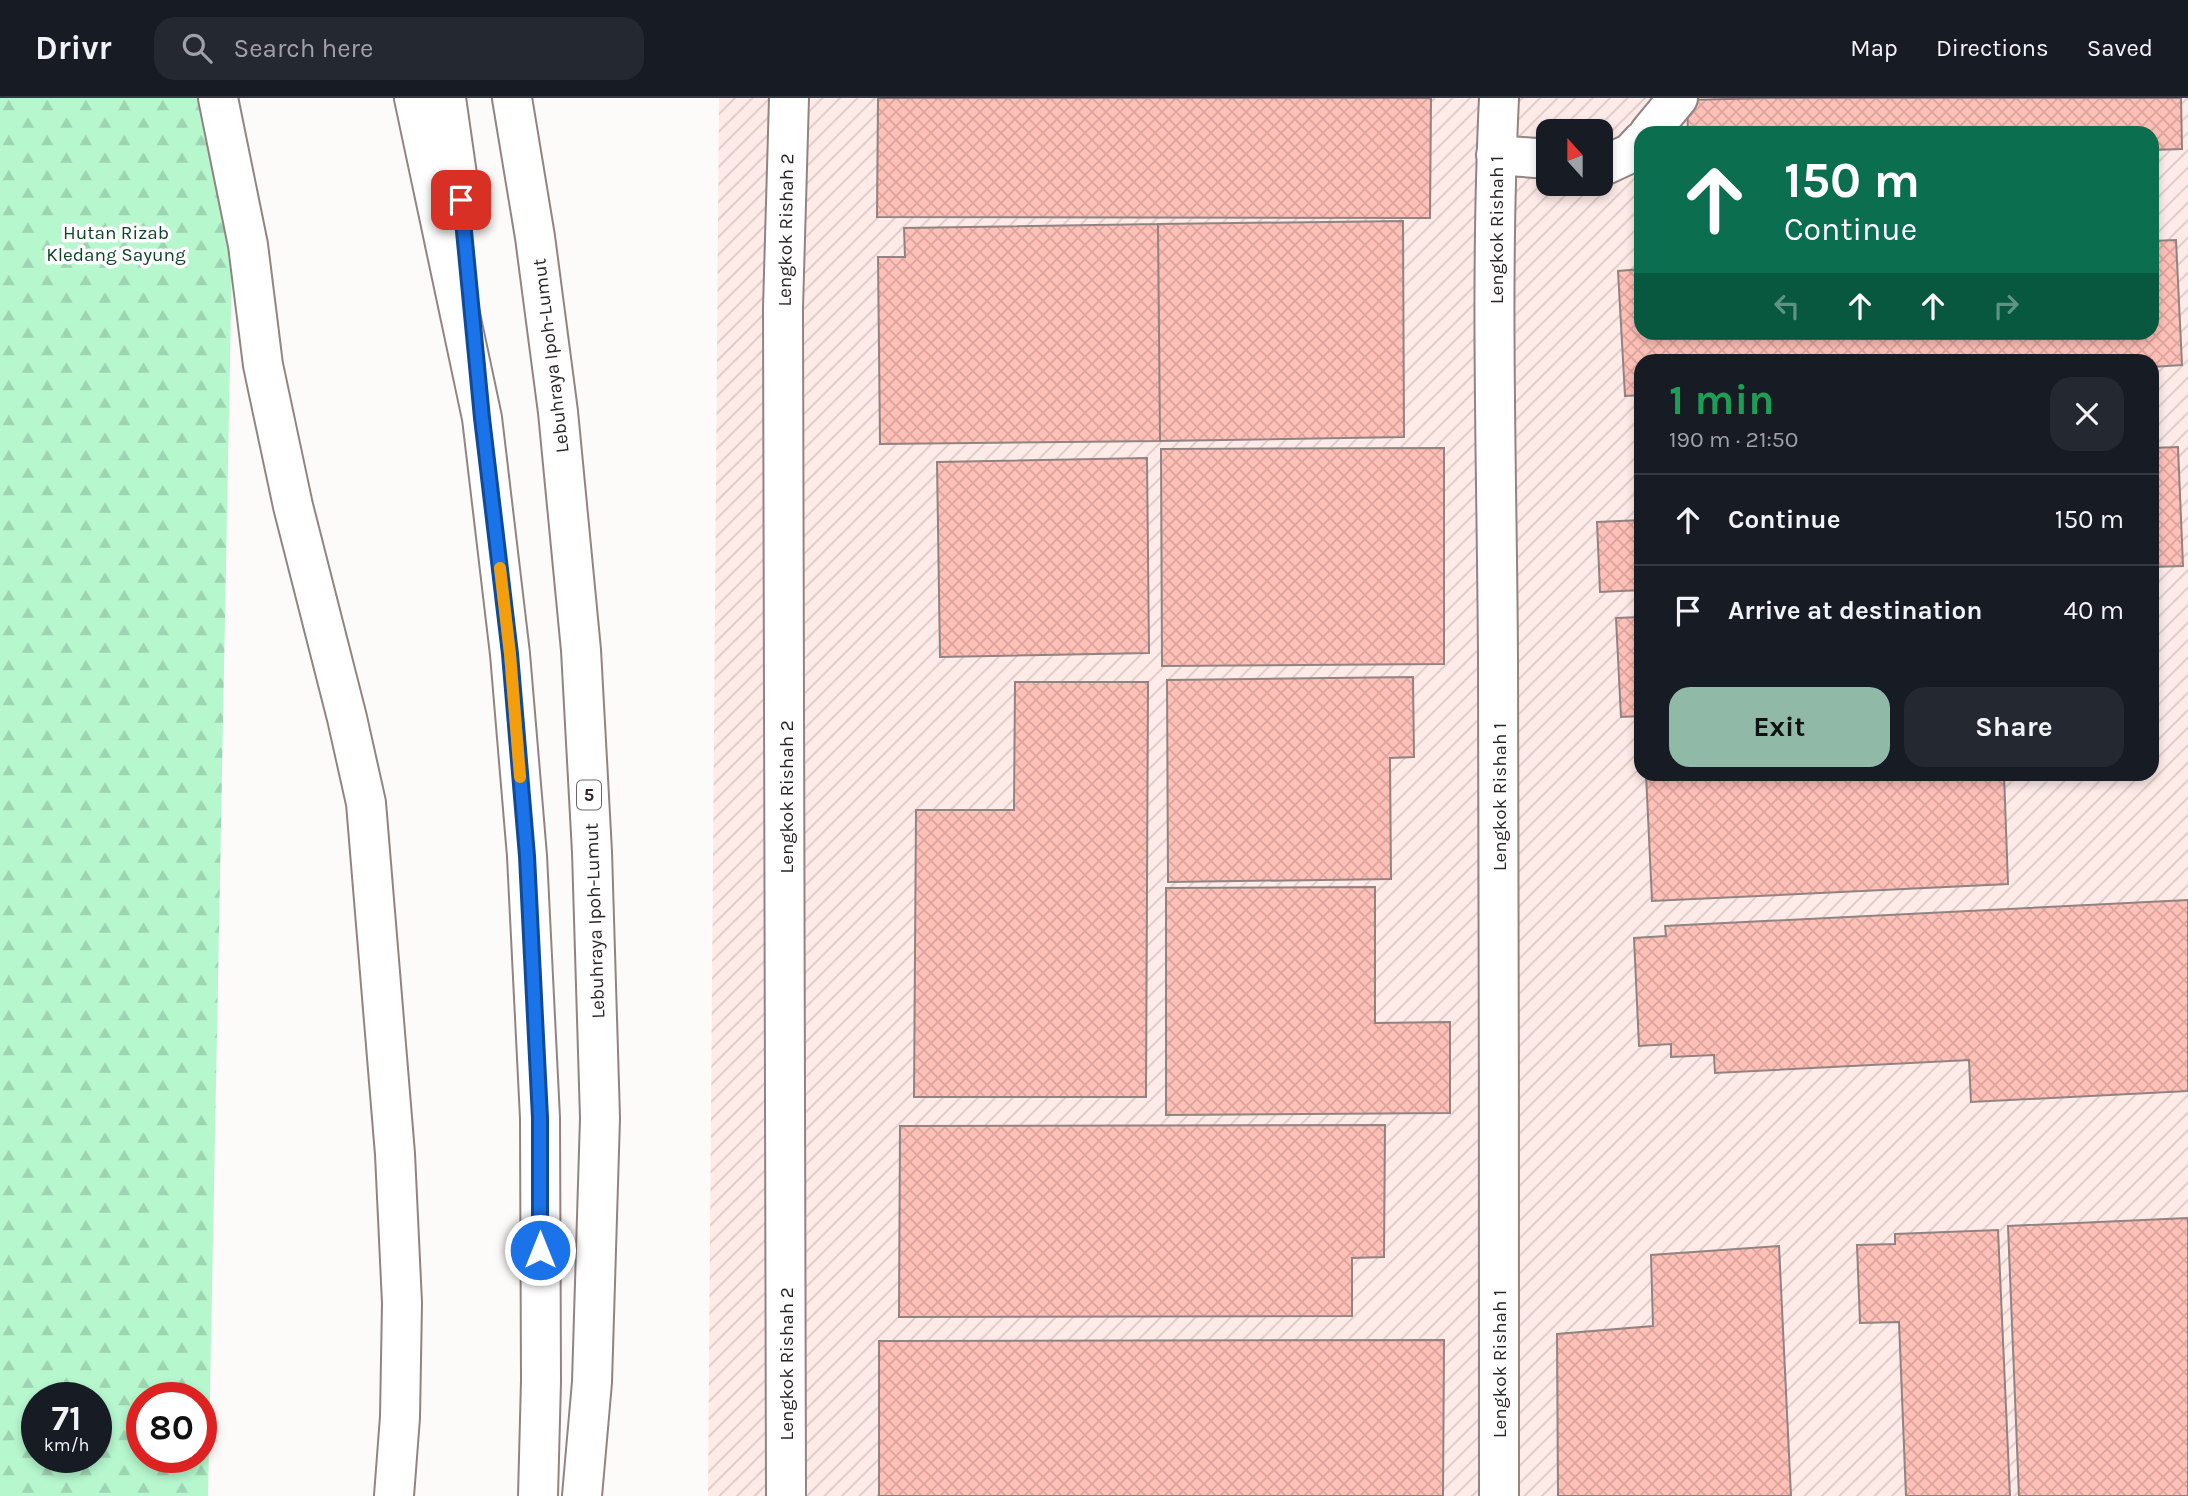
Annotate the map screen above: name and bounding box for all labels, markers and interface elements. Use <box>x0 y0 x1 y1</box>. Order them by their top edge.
search box <box>154 17 644 80</box>
text: Drivr <box>35 29 112 67</box>
icon: search <box>178 29 216 67</box>
text: Search here <box>234 33 373 64</box>
text: Map <box>1850 34 1898 62</box>
text: Directions <box>1936 34 2049 62</box>
text: Saved <box>2087 34 2153 62</box>
north arrow <box>1536 119 1614 196</box>
map controls <box>1536 119 1613 196</box>
text: 150 m <box>1784 152 1920 209</box>
street label: Lengkok Rishah 2 <box>774 153 798 307</box>
icon: ahead <box>1669 154 1760 245</box>
street label: Lengkok Rishah 1 <box>1486 156 1508 304</box>
pin <box>431 170 491 230</box>
icon: arrive <box>442 181 480 219</box>
text: Continue <box>1784 211 1917 248</box>
park label: Hutan Rizab Kledang Sayung <box>46 222 186 266</box>
street label: Lebuhraya Ipoh-Lumut <box>528 257 574 454</box>
icon: left <box>1768 287 1806 325</box>
icon: ahead <box>1841 287 1879 325</box>
icon: ahead <box>1914 287 1952 325</box>
icon: right <box>1987 287 2025 325</box>
text: 1 min <box>1669 375 1774 425</box>
button: close <box>2050 377 2124 451</box>
text: 190 m · 21:50 <box>1669 426 1798 453</box>
icon: ahead <box>1669 501 1707 539</box>
text: Continue <box>1728 504 1840 535</box>
text: 150 m <box>2055 504 2124 535</box>
icon: arrive <box>1669 592 1707 630</box>
text: Arrive at destination <box>1728 595 1982 626</box>
text: 40 m <box>2064 595 2124 626</box>
button: Exit <box>1669 687 1890 767</box>
button: Share <box>1904 687 2124 767</box>
street label: Lengkok Rishah 2 <box>776 720 798 874</box>
street label: Lengkok Rishah 1 <box>1489 723 1511 871</box>
road number: 5 <box>577 780 601 810</box>
street label: Lebuhraya Ipoh-Lumut <box>581 823 609 1019</box>
position arrow <box>503 1213 577 1287</box>
street label: Lengkok Rishah 2 <box>776 1287 798 1441</box>
street label: Lengkok Rishah 1 <box>1489 1290 1511 1438</box>
speed limit sign: 80 <box>126 1382 217 1473</box>
text: 71 <box>52 1398 81 1439</box>
text: km/h <box>44 1434 89 1456</box>

